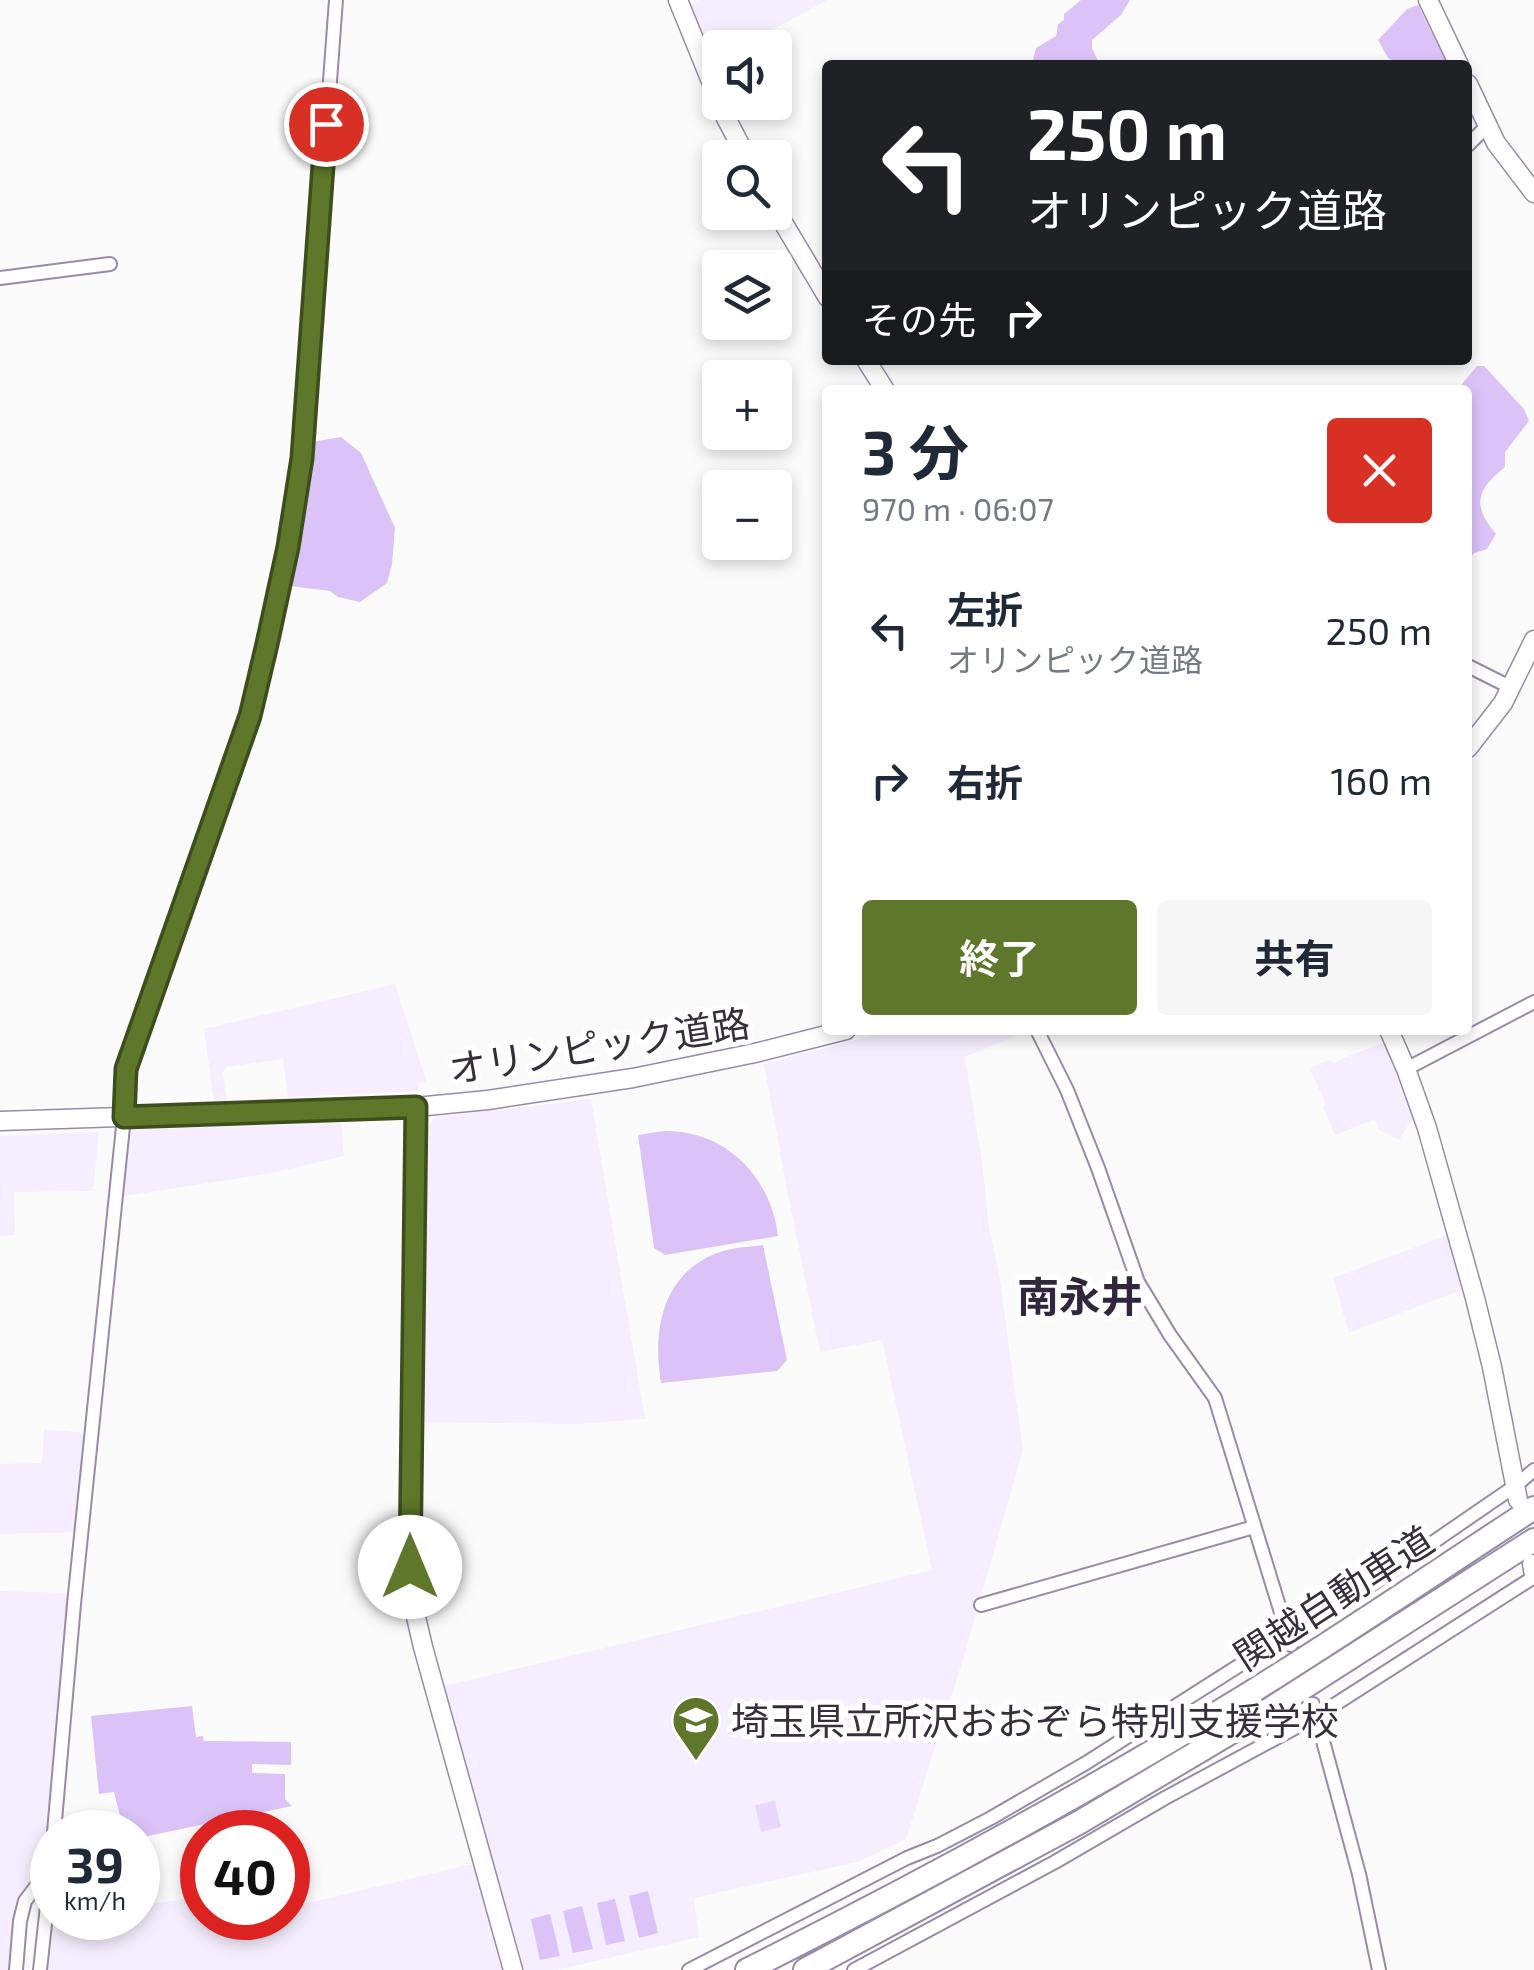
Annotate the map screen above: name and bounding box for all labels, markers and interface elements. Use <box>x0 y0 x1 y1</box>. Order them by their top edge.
map controls <box>702 30 792 560</box>
button: sound <box>702 30 792 120</box>
pin <box>284 82 369 167</box>
text: 250 m <box>1027 90 1227 174</box>
icon: arrive <box>299 97 354 152</box>
icon: left <box>862 100 992 230</box>
button: search <box>702 140 792 230</box>
text: オリンピック道路 <box>1027 182 1387 236</box>
button: layers <box>702 250 792 340</box>
icon: right <box>996 290 1051 345</box>
text: その先 <box>862 296 976 342</box>
button: + <box>702 360 792 450</box>
text: 3 分 <box>862 415 969 487</box>
button: close <box>1327 418 1432 523</box>
button: − <box>702 470 792 560</box>
text: 970 m · 06:07 <box>862 489 1054 527</box>
text: 左折 <box>947 586 1023 632</box>
icon: left <box>862 603 917 658</box>
text: 250 m <box>1326 607 1432 653</box>
text: オリンピック道路 <box>947 640 1203 678</box>
icon: right <box>862 753 917 808</box>
text: 160 m <box>1330 757 1432 803</box>
text: 右折 <box>947 759 1023 805</box>
button: 終了 <box>862 900 1137 1015</box>
button: 共有 <box>1157 900 1432 1015</box>
street label: オリンピック道路 <box>445 999 753 1091</box>
district label: 南永井 <box>1017 1270 1143 1320</box>
position arrow <box>358 1515 462 1619</box>
street label: 関越自動車道 <box>1225 1516 1441 1678</box>
school or university icon: 埼玉県立所沢おおぞら特別支援学校 <box>670 1694 722 1762</box>
place label: 埼玉県立所沢おおぞら特別支援学校 <box>731 1697 1339 1743</box>
speed limit sign: 40 <box>180 1810 310 1940</box>
text: 39 <box>66 1833 124 1893</box>
text: km/h <box>64 1885 126 1915</box>

